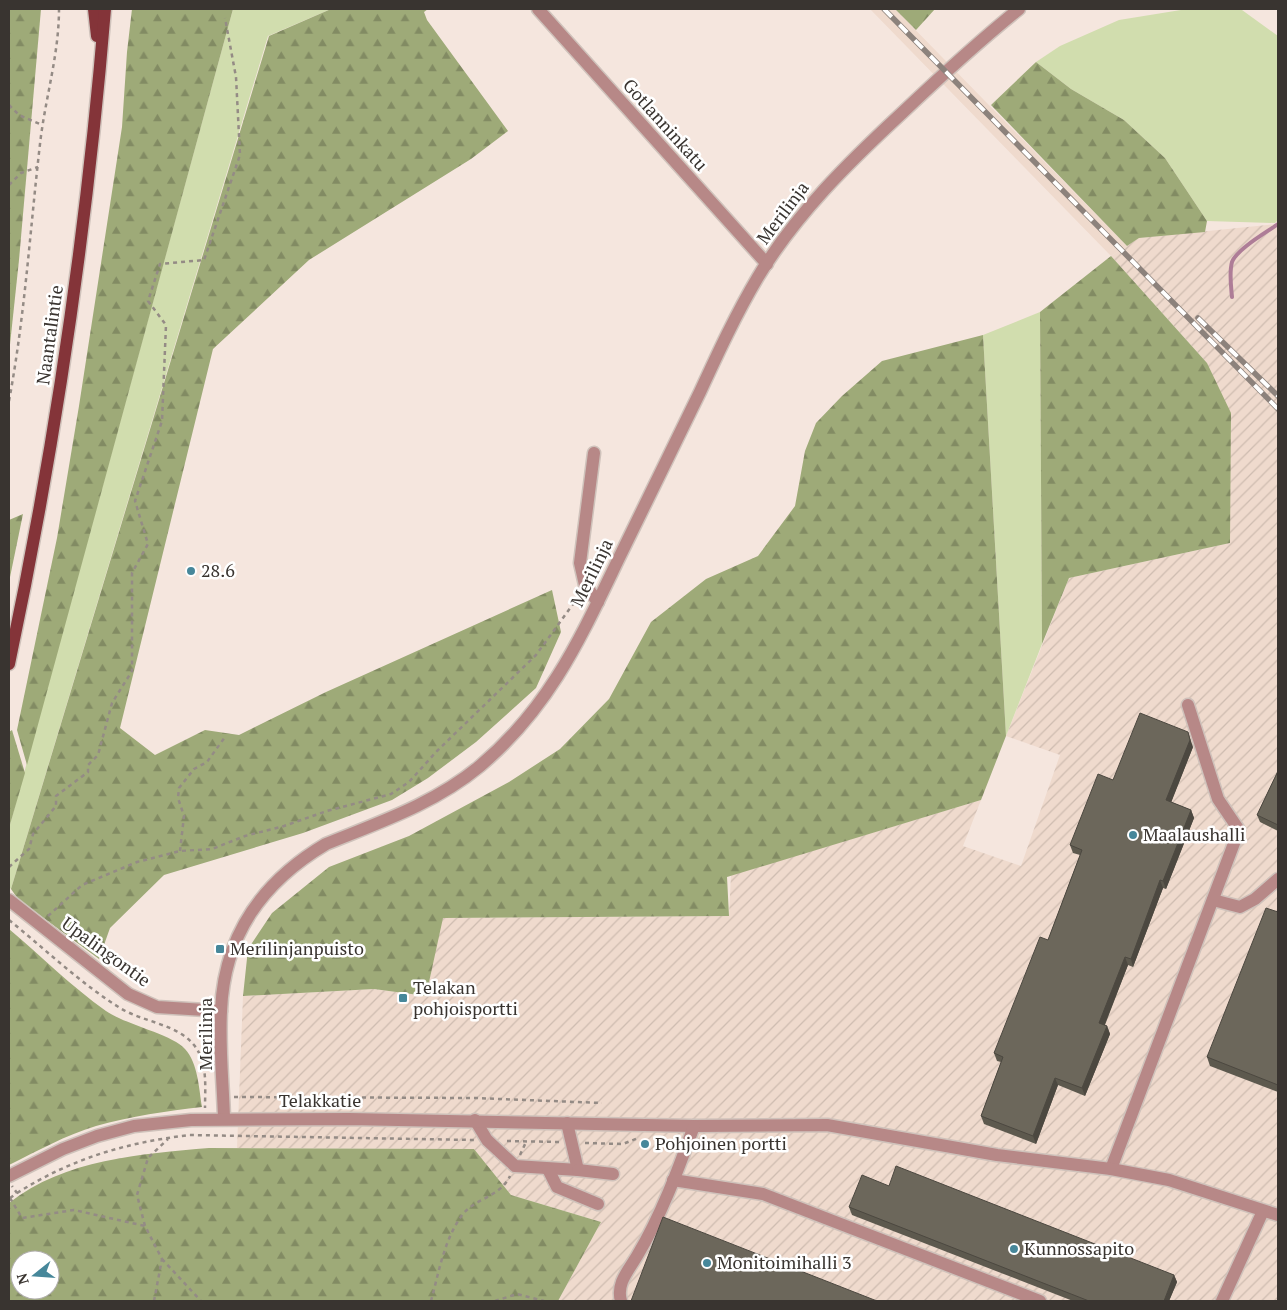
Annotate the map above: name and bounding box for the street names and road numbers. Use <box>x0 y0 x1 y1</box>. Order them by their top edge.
street label: Gotlanninkatu <box>618 73 714 176</box>
street label: Merilinja <box>751 176 814 249</box>
street label: Naantalintie <box>30 283 68 386</box>
street label: Merilinja <box>564 535 618 611</box>
street label: Upalingontie <box>57 911 156 992</box>
street label: Merilinja <box>193 998 217 1070</box>
street label: Telakkatie <box>279 1088 361 1112</box>

